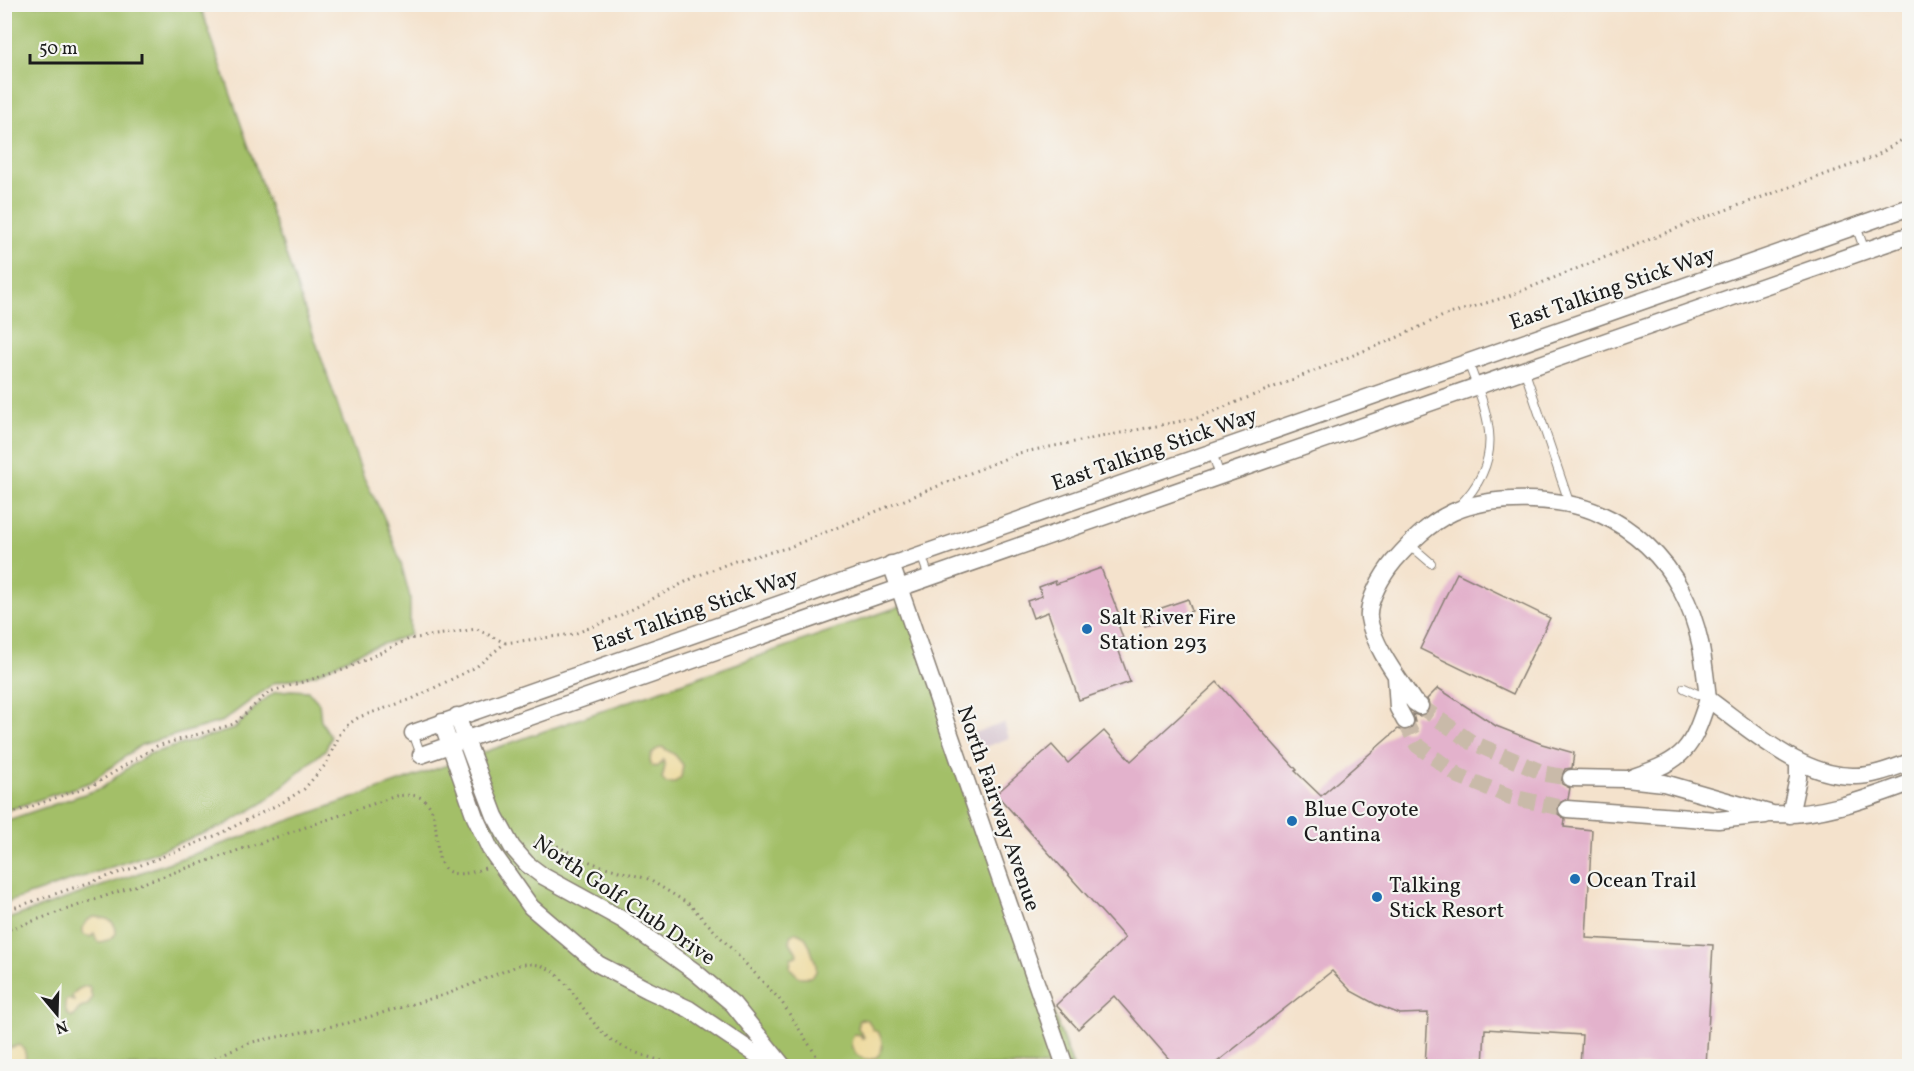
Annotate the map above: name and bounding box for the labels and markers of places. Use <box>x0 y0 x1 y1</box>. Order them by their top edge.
place label: Salt River Fire Station 293 <box>1099 603 1236 659</box>
marker: Salt River Fire Station 293 <box>1080 622 1094 636</box>
place label: Blue Coyote Cantina <box>1304 795 1419 851</box>
marker: Blue Coyote Cantina <box>1285 814 1299 828</box>
place label: Ocean Trail <box>1587 866 1697 897</box>
place label: Talking Stick Resort <box>1389 871 1505 927</box>
marker: Ocean Trail <box>1568 872 1582 886</box>
marker: Talking Stick Resort <box>1370 890 1384 904</box>

